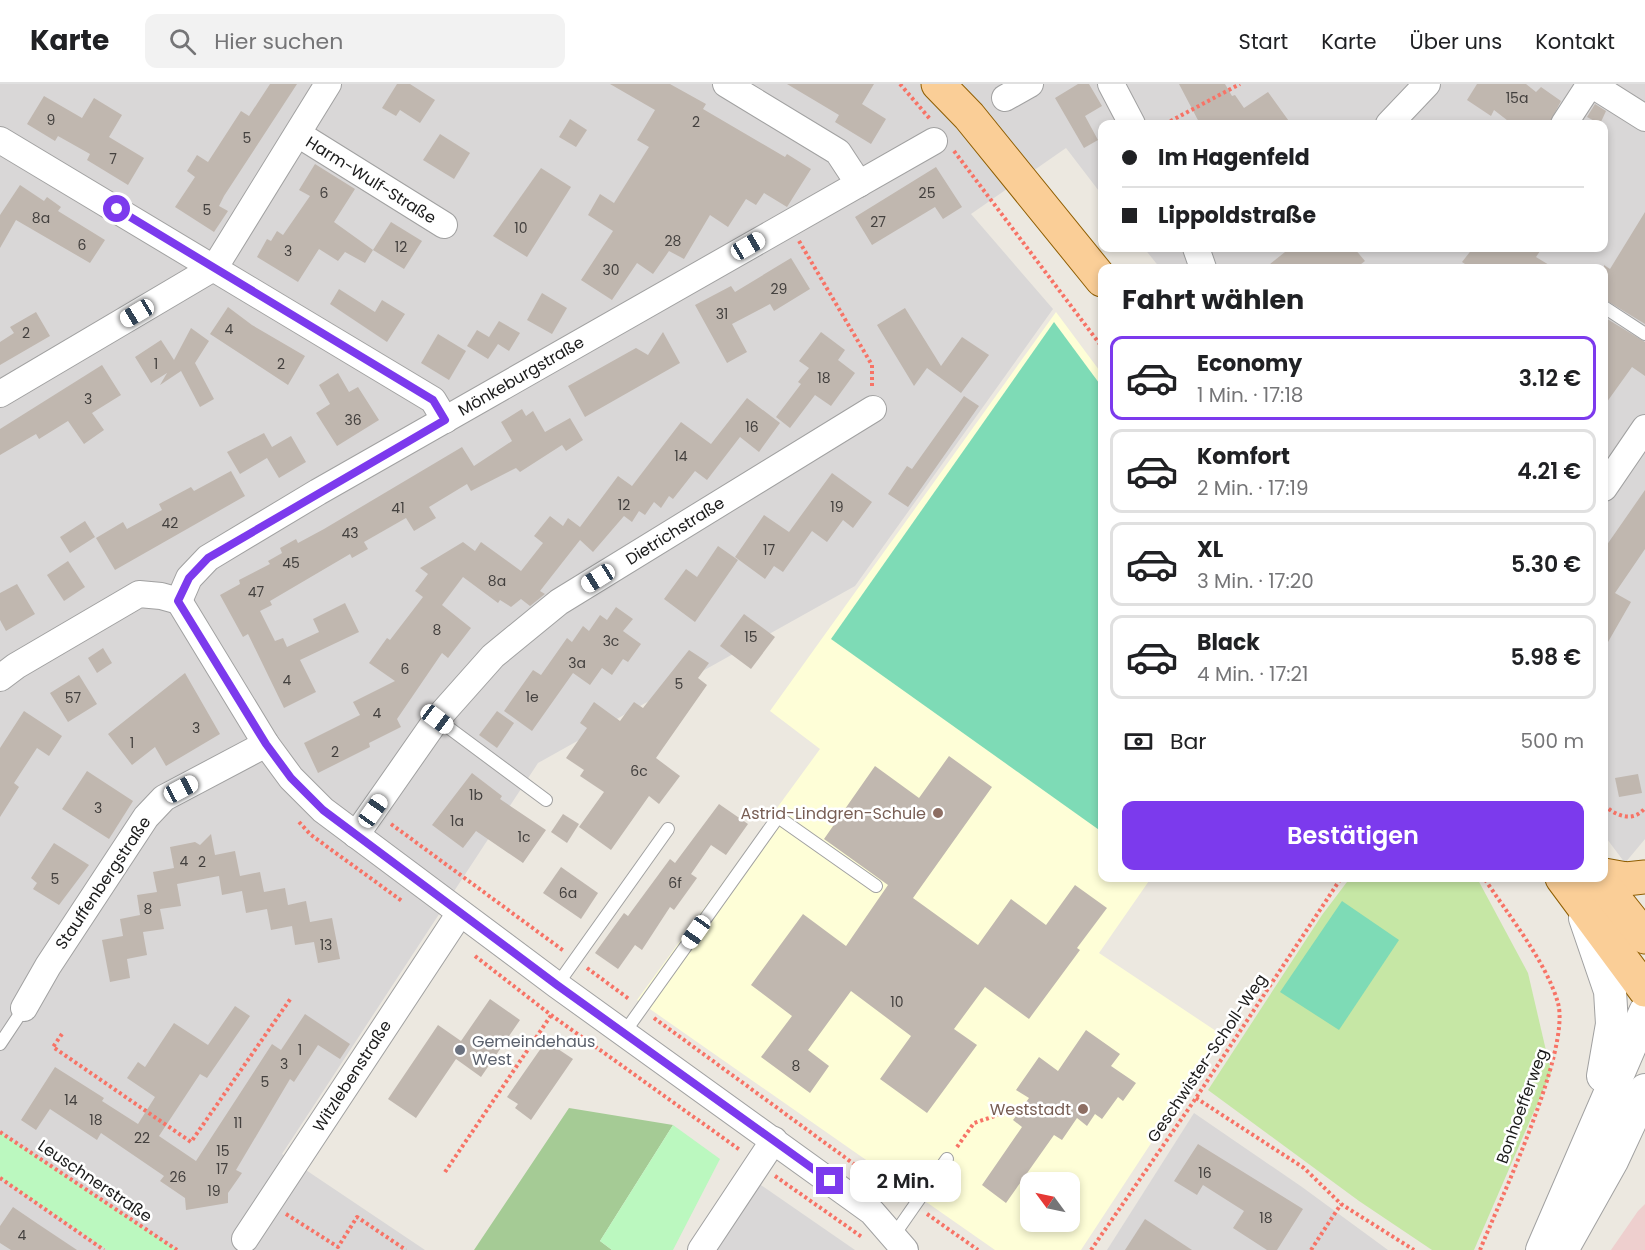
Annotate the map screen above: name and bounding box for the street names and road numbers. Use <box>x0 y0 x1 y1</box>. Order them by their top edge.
street label: Harm-Wulf-Straße <box>301 131 441 229</box>
street label: Mönkeburgstraße <box>454 330 588 421</box>
street label: Dietrichstraße <box>621 491 729 571</box>
street label: Stauffenbergstraße <box>50 812 156 954</box>
street label: Geschwister-Scholl-Weg <box>1142 969 1272 1147</box>
street label: Witzlebenstraße <box>307 1015 397 1136</box>
street label: Bonhoefferweg <box>1491 1045 1553 1167</box>
street label: Leuschnerstraße <box>33 1134 157 1228</box>

